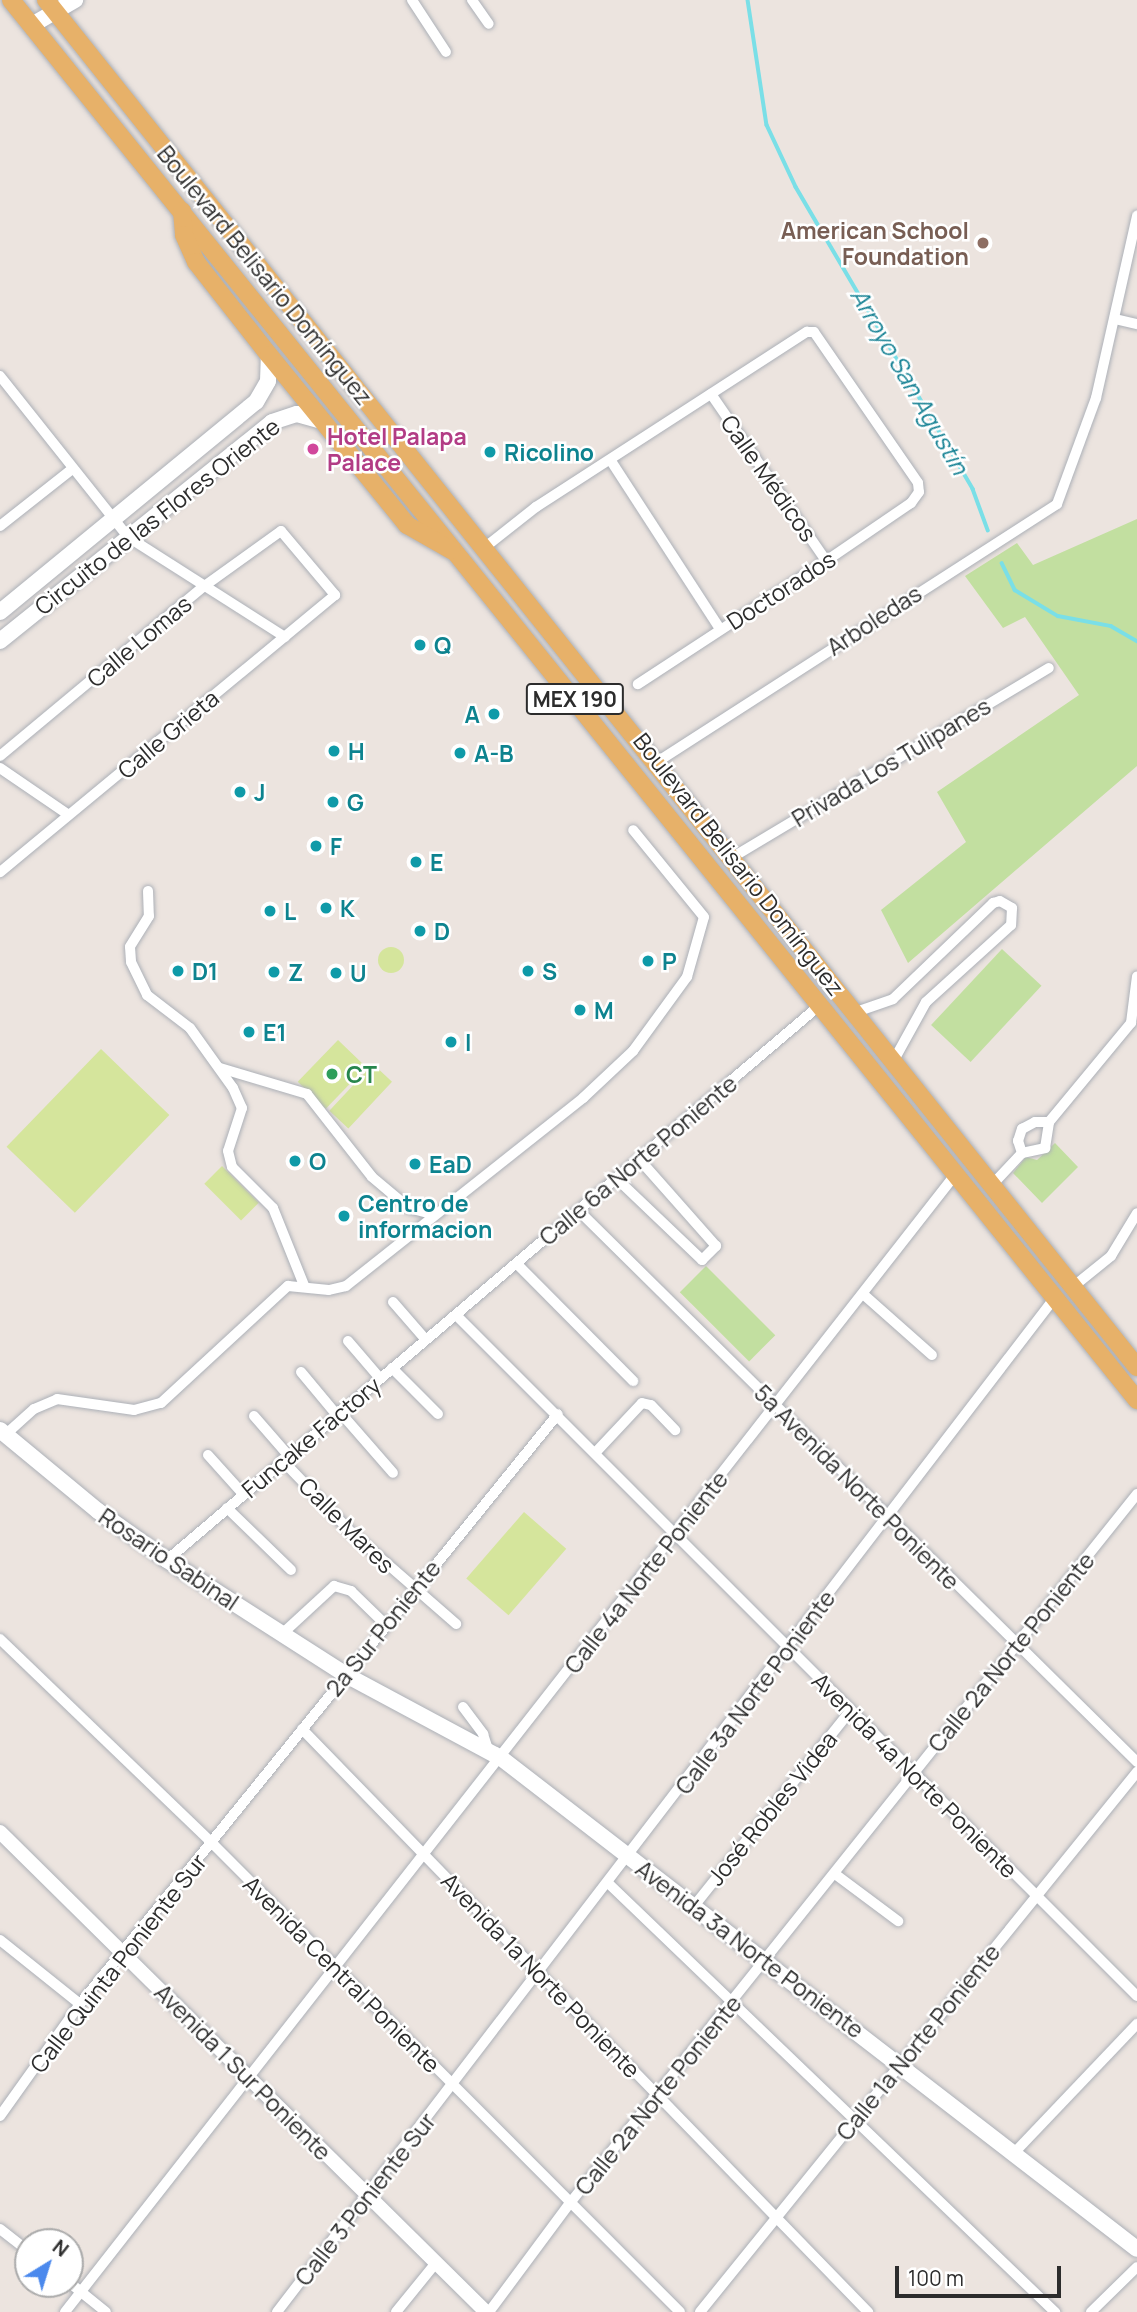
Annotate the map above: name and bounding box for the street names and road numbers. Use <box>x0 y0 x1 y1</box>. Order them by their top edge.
street label: Boulevard Belisario Domínguez <box>152 140 378 410</box>
street label: Calle Médicos <box>715 410 823 546</box>
street label: Circuito de las Flores Oriente <box>29 412 285 620</box>
street label: Doctorados <box>722 545 840 635</box>
street label: Arboledas <box>821 579 927 661</box>
street label: Calle Lomas <box>81 589 197 693</box>
road number: MEX 190 <box>524 682 626 716</box>
street label: Calle Grieta <box>112 684 224 784</box>
street label: Privada Los Tulipanes <box>787 692 995 832</box>
street label: Boulevard Belisario Domínguez <box>628 727 850 1001</box>
street label: Calle 6a Norte Poniente <box>534 1069 742 1251</box>
street label: Funcake Factory <box>236 1371 386 1503</box>
street label: 5a Avenida Norte Poniente <box>749 1379 965 1595</box>
street label: Calle 4a Norte Poniente <box>559 1465 733 1679</box>
street label: Calle Mares <box>294 1472 400 1578</box>
street label: Rosario Sabinal <box>94 1502 244 1616</box>
street label: Calle 2a Norte Poniente <box>922 1547 1100 1757</box>
street label: 2a Sur Poniente <box>320 1555 446 1701</box>
street label: Calle 3a Norte Poniente <box>669 1585 841 1799</box>
street label: Avenida 4a Norte Poniente <box>807 1667 1023 1883</box>
street label: José Robles Videa <box>702 1726 842 1890</box>
street label: Calle Quinta Poniente Sur <box>24 1848 212 2078</box>
street label: Avenida 3a Norte Poniente <box>631 1854 869 2044</box>
street label: Avenida 1a Norte Poniente <box>436 1867 646 2083</box>
street label: Avenida Central Poniente <box>238 1870 446 2078</box>
street label: Calle 1a Norte Poniente <box>830 1938 1006 2146</box>
street label: Avenida 1 Sur Poniente <box>149 1978 337 2166</box>
street label: Calle 2a Norte Poniente <box>569 1990 747 2200</box>
street label: Calle 3 Poniente Sur <box>289 2107 441 2291</box>

